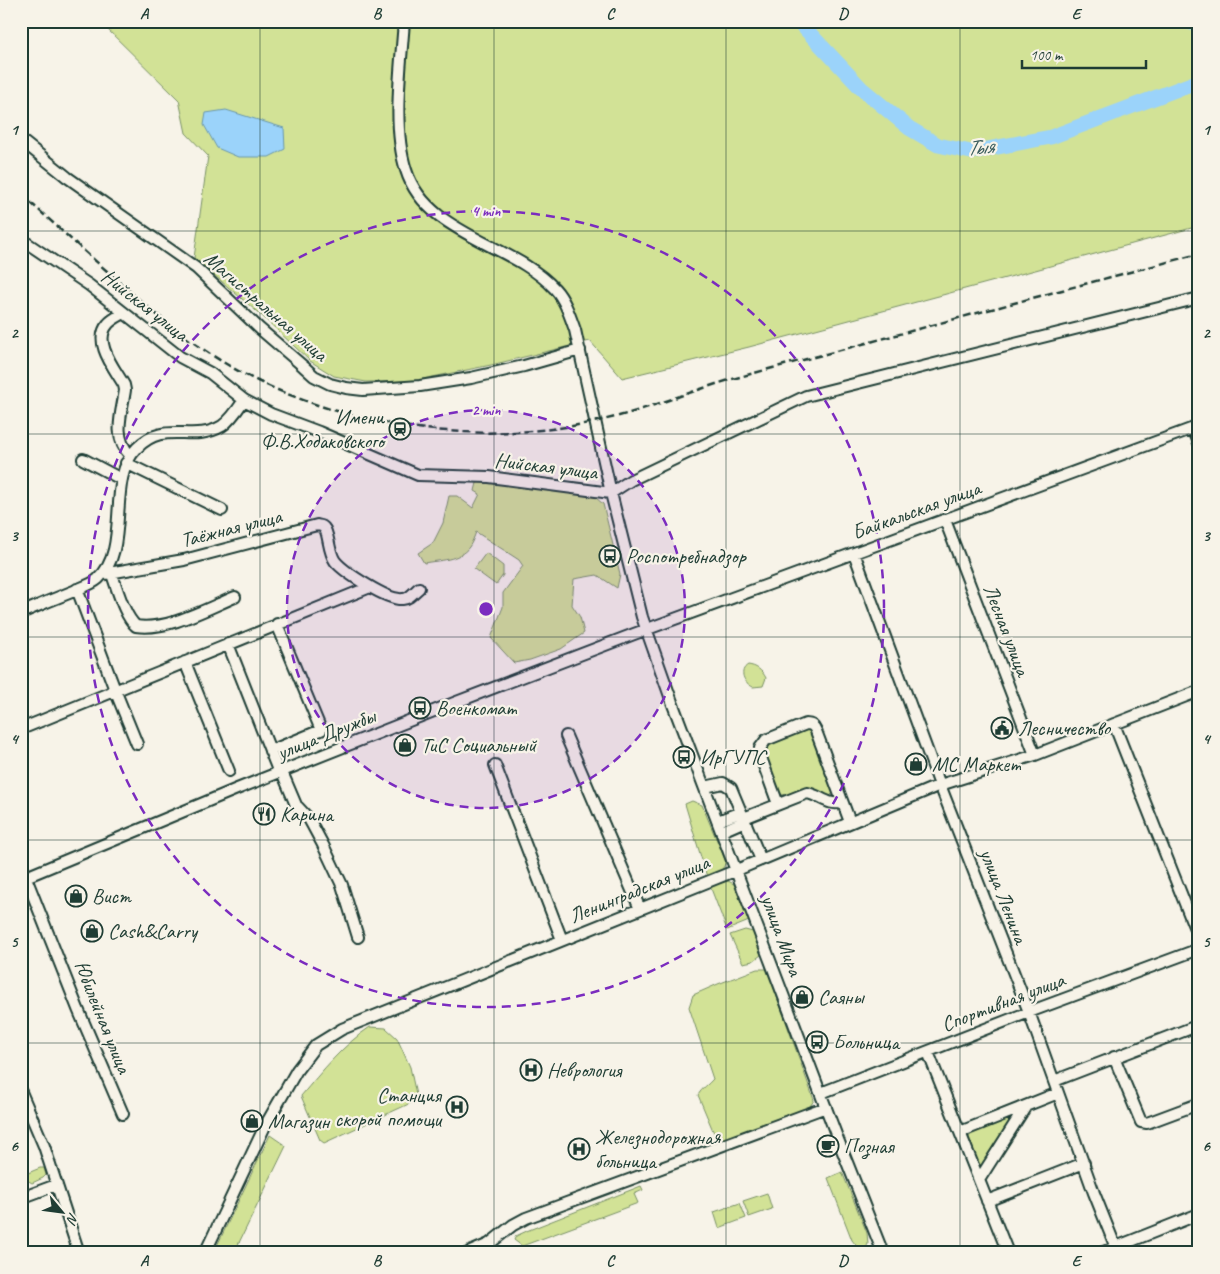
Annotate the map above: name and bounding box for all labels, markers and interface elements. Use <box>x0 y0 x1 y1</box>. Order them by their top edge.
text: A <box>140 4 150 24</box>
text: B <box>373 4 383 24</box>
text: C <box>606 4 616 24</box>
text: D <box>838 4 849 24</box>
text: E <box>1072 4 1083 24</box>
scale bar <box>1022 38 1146 70</box>
text: 100 m <box>1030 46 1064 65</box>
text: 1 <box>10 120 19 140</box>
text: 1 <box>1202 120 1211 140</box>
water label: Тыя <box>966 132 997 162</box>
text: 4 min <box>472 202 501 221</box>
street label: Магистральная улица <box>199 245 334 368</box>
street label: Нийская улица <box>96 263 195 348</box>
text: 2 <box>10 323 19 343</box>
text: 2 <box>1202 323 1211 343</box>
text: 2 min <box>472 401 501 420</box>
place label: Имени Ф.В.Ходаковского <box>261 404 387 454</box>
station icon: Имени Ф.В.Ходаковского <box>388 417 412 441</box>
street label: Нийская улица <box>493 447 600 485</box>
street label: Байкальская улица <box>848 474 986 545</box>
street label: Таёжная улица <box>178 503 286 553</box>
text: 3 <box>10 526 19 546</box>
text: 3 <box>1202 526 1211 546</box>
place label: Роспотребнадзор <box>626 543 748 569</box>
bus stop icon: Роспотребнадзор <box>598 544 622 568</box>
street label: Лесная улица <box>978 581 1037 682</box>
centre of rings <box>477 600 495 618</box>
place label: Военкомат <box>436 695 517 721</box>
bus stop icon: Военкомат <box>408 696 432 720</box>
street label: улица Дружбы <box>271 702 381 766</box>
place label: Лесничество <box>1018 715 1112 741</box>
public building icon: Лесничество <box>990 716 1014 740</box>
text: 4 <box>10 729 19 749</box>
text: 4 <box>1202 729 1211 749</box>
place label: ТиС Социальный <box>421 732 537 758</box>
shop icon: ТиС Социальный <box>393 733 417 757</box>
place label: ИрГУПС <box>700 744 768 770</box>
bus stop icon: ИрГУПС <box>672 745 696 769</box>
place label: МС Маркет <box>932 751 1022 777</box>
shop icon: МС Маркет <box>904 752 928 776</box>
place label: Карина <box>280 801 335 827</box>
restaurant icon: Карина <box>252 802 276 826</box>
street label: улица Ленина <box>973 843 1035 949</box>
street label: Ленинградская улица <box>565 849 714 929</box>
place label: Вист <box>92 883 132 909</box>
shop icon: Вист <box>64 884 88 908</box>
street label: улица Мира <box>755 889 809 981</box>
place label: Cash&Carry <box>108 918 199 944</box>
shop icon: Cash&Carry <box>80 919 104 943</box>
text: 5 <box>11 932 20 952</box>
text: 5 <box>1203 932 1212 952</box>
street label: Юбилейная улица <box>69 957 138 1079</box>
street label: Спортивная улица <box>938 966 1070 1037</box>
place label: Саяны <box>818 984 865 1010</box>
shop icon: Саяны <box>790 985 814 1009</box>
place label: Больница <box>833 1029 901 1055</box>
bus stop icon: Больница <box>805 1030 829 1054</box>
place label: Неврология <box>547 1057 623 1083</box>
hospital icon: Неврология <box>519 1058 543 1082</box>
place label: Станция скорой помощи <box>335 1082 444 1132</box>
hospital icon: Станция скорой помощи <box>445 1095 469 1119</box>
place label: Магазин <box>268 1108 331 1134</box>
shop icon: Магазин <box>240 1109 264 1133</box>
place label: Железнодорожная больница <box>595 1124 722 1174</box>
place label: Позная <box>844 1133 895 1160</box>
cafe icon: Позная <box>816 1134 840 1158</box>
text: 6 <box>10 1136 19 1156</box>
text: 6 <box>1202 1136 1211 1156</box>
hospital icon: Железнодорожная больница <box>567 1137 591 1161</box>
north arrow <box>38 1186 88 1236</box>
text: N <box>62 1210 82 1228</box>
text: A <box>140 1251 150 1271</box>
text: B <box>373 1251 383 1271</box>
text: C <box>606 1251 616 1271</box>
text: D <box>838 1251 849 1271</box>
text: E <box>1072 1251 1083 1271</box>

